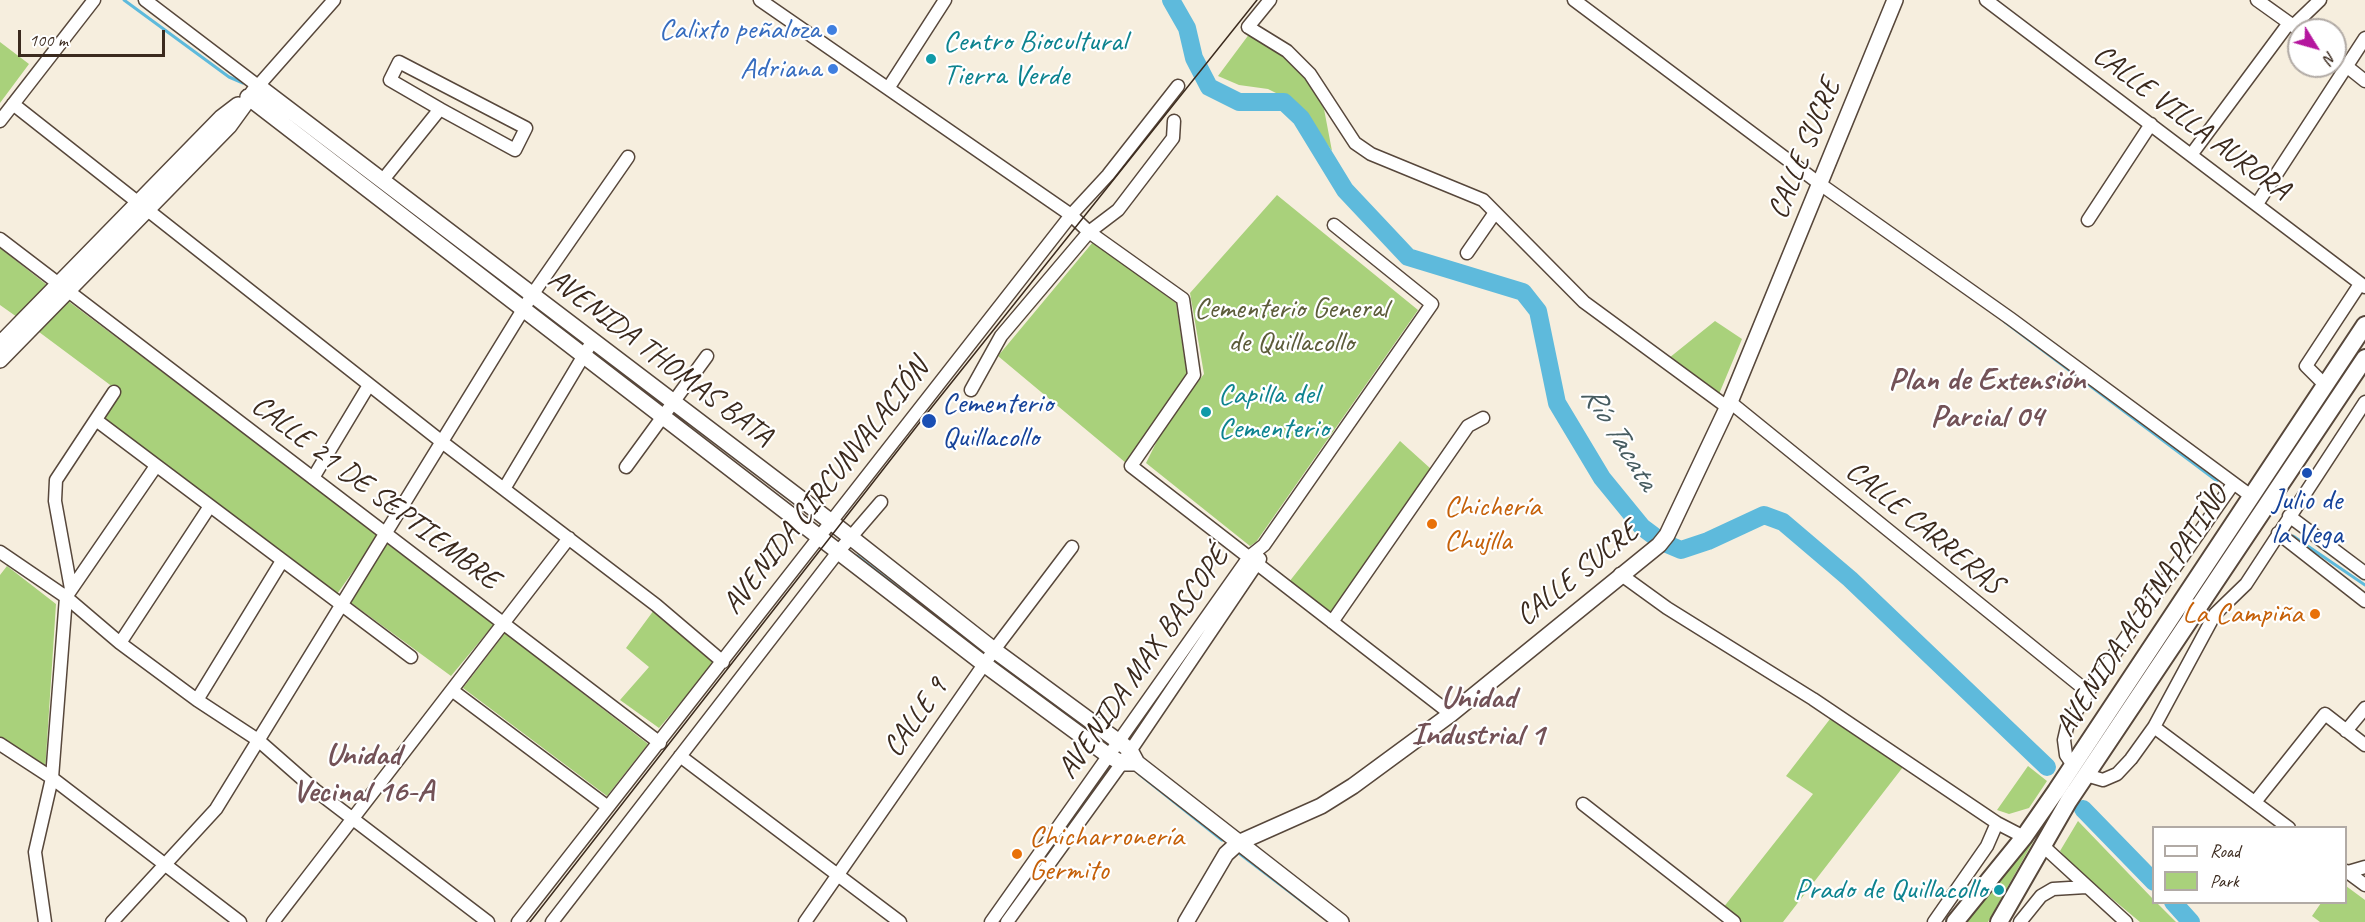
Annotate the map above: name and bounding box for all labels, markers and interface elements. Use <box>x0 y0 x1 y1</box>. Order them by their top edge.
place label: Calixto peñaloza <box>659 12 820 48</box>
scale bar <box>21 18 168 56</box>
north arrow <box>2287 18 2347 78</box>
marker: Calixto peñaloza <box>825 23 839 37</box>
place label: Centro Biocultural Tierra Verde <box>943 24 1127 94</box>
text: 100 m <box>29 29 68 51</box>
street label: CALLE VILLA AURORA <box>2085 37 2297 209</box>
text: N <box>2319 48 2341 68</box>
place label: Adriana <box>740 51 821 87</box>
marker: Centro Biocultural Tierra Verde <box>924 52 938 66</box>
marker: Adriana <box>826 62 840 76</box>
street label: CALLE SUCRE <box>1761 74 1849 224</box>
street label: AVENIDA THOMAS BATA <box>540 262 780 454</box>
park label: Cementerio General de Quillacollo <box>1194 291 1388 362</box>
street label: AVENIDA CIRCUNVALACIÓN <box>715 352 937 622</box>
district label: Plan de Extensión Parcial 04 <box>1889 362 2085 437</box>
place label: Capilla del Cementerio <box>1218 377 1329 448</box>
water label: Río Tacata <box>1572 379 1666 497</box>
place label: Cementerio Quillacollo <box>942 386 1053 456</box>
street label: CALLE 21 DE SEPTIEMBRE <box>244 388 506 598</box>
marker: Capilla del Cementerio <box>1199 405 1213 419</box>
marker: Cementerio Quillacollo <box>920 412 938 430</box>
street label: CALLE CARRERAS <box>1838 454 2010 602</box>
marker: Julio de la Vega <box>2300 466 2314 480</box>
street label: AVENIDA ALBINA PATIÑO <box>2048 480 2236 744</box>
place label: Julio de la Vega <box>2271 483 2343 554</box>
place label: Chichería Chujlla <box>1444 489 1541 560</box>
street label: CALLE SUCRE <box>1509 514 1647 634</box>
marker: Chichería Chujlla <box>1425 517 1439 531</box>
street label: AVENIDA MAX BASCOPÉ <box>1050 540 1238 786</box>
place label: La Campiña <box>2182 596 2303 632</box>
marker: La Campiña <box>2308 607 2322 621</box>
street label: CALLE 9 <box>876 672 956 764</box>
district label: Unidad Industrial 1 <box>1412 680 1544 755</box>
district label: Unidad Vecinal 16-A <box>292 737 434 812</box>
place label: Chicharronería Germito <box>1029 819 1184 890</box>
legend <box>2152 826 2347 904</box>
text: Road <box>2210 840 2240 862</box>
marker: Chicharronería Germito <box>1010 847 1024 861</box>
text: Park <box>2210 870 2239 892</box>
place label: Prado de Quillacollo <box>1794 872 1987 908</box>
marker: Prado de Quillacollo <box>1992 883 2006 897</box>

